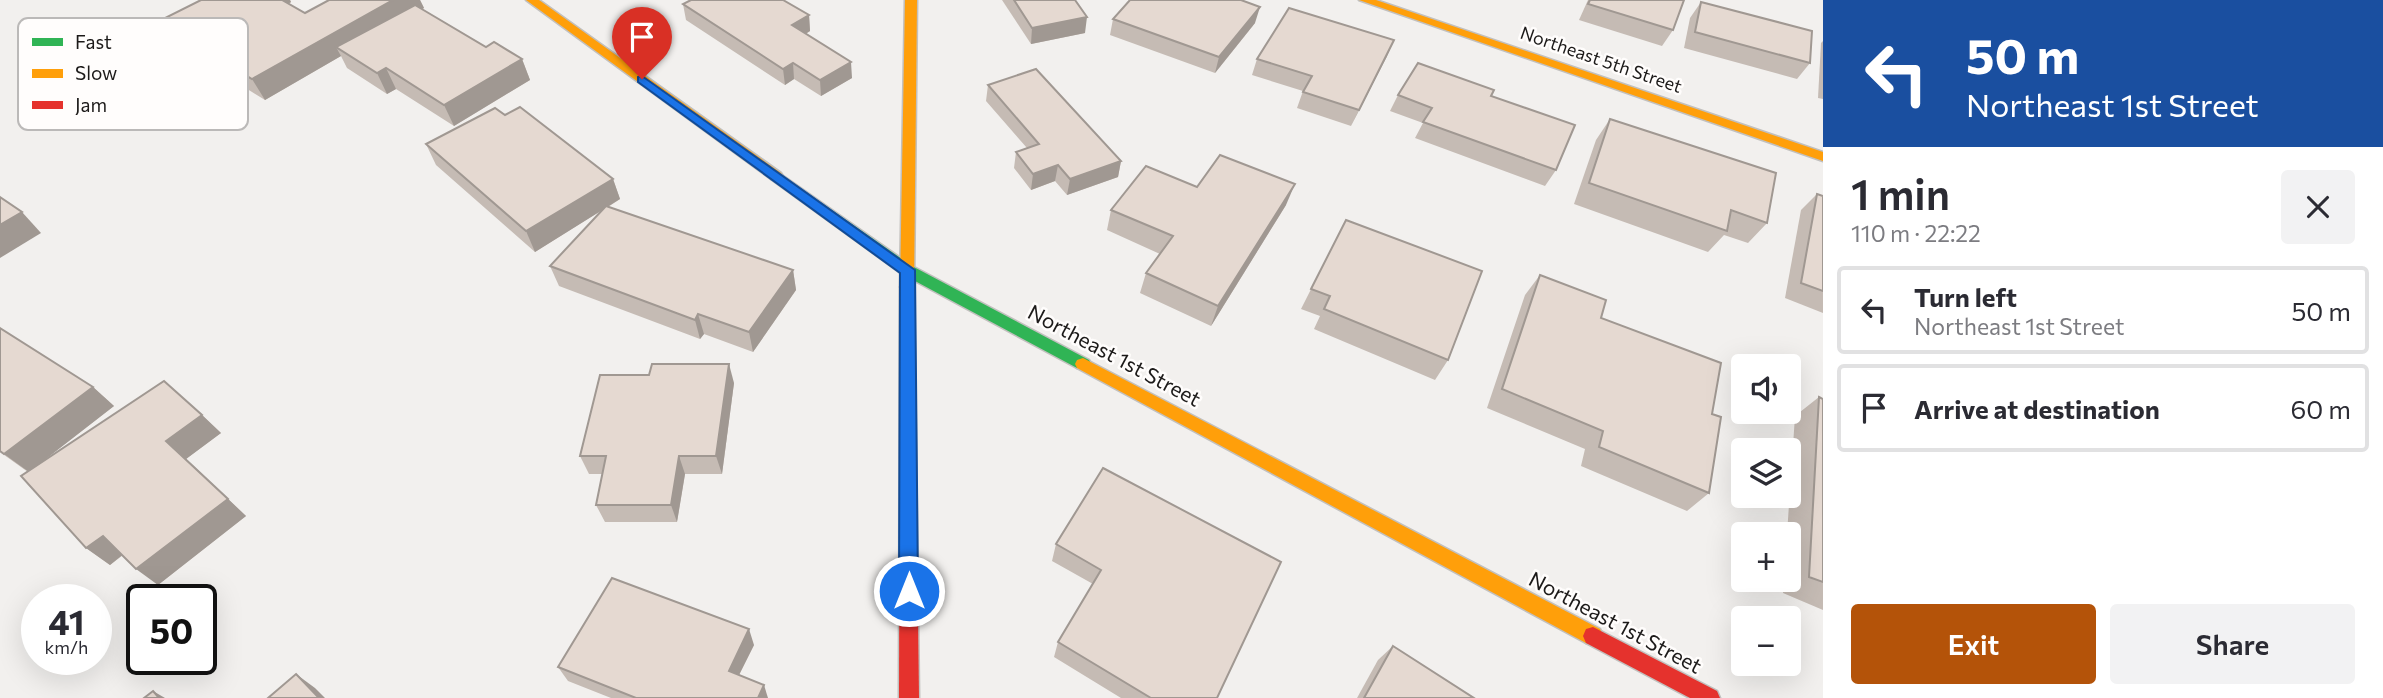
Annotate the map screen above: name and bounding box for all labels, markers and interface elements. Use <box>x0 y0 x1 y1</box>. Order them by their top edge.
pin <box>612 7 672 79</box>
legend <box>18 18 248 130</box>
icon: arrive <box>623 18 661 56</box>
street label: Northeast 5th Street <box>1518 21 1685 97</box>
text: 50 m <box>1966 24 2079 84</box>
icon: left <box>1851 28 1942 119</box>
text: Fast <box>75 30 112 53</box>
text: Slow <box>75 61 117 84</box>
text: Northeast 1st Street <box>1966 84 2259 124</box>
text: Jam <box>75 93 107 116</box>
text: 1 min <box>1851 167 1950 219</box>
button: close <box>2281 170 2355 244</box>
text: 110 m · 22:22 <box>1851 219 1981 247</box>
text: Turn left <box>1914 281 2017 312</box>
icon: left <box>1855 291 1893 329</box>
text: 50 m <box>2291 295 2351 326</box>
street label: Northeast 1st Street <box>1024 299 1205 411</box>
text: Northeast 1st Street <box>1914 312 2124 340</box>
map controls <box>1731 354 1801 676</box>
button: sound <box>1731 354 1801 424</box>
icon: arrive <box>1855 389 1893 427</box>
text: Arrive at destination <box>1914 393 2160 424</box>
text: 60 m <box>2291 393 2351 424</box>
button: layers <box>1731 438 1801 508</box>
button: + <box>1731 522 1801 592</box>
position arrow <box>872 554 946 628</box>
street label: Northeast 1st Street <box>1525 566 1706 678</box>
speed limit sign: 50 <box>126 584 217 675</box>
text: 41 <box>48 599 85 642</box>
button: Exit <box>1851 604 2096 684</box>
button: Share <box>2110 604 2355 684</box>
button: − <box>1731 606 1801 676</box>
text: km/h <box>45 636 88 658</box>

